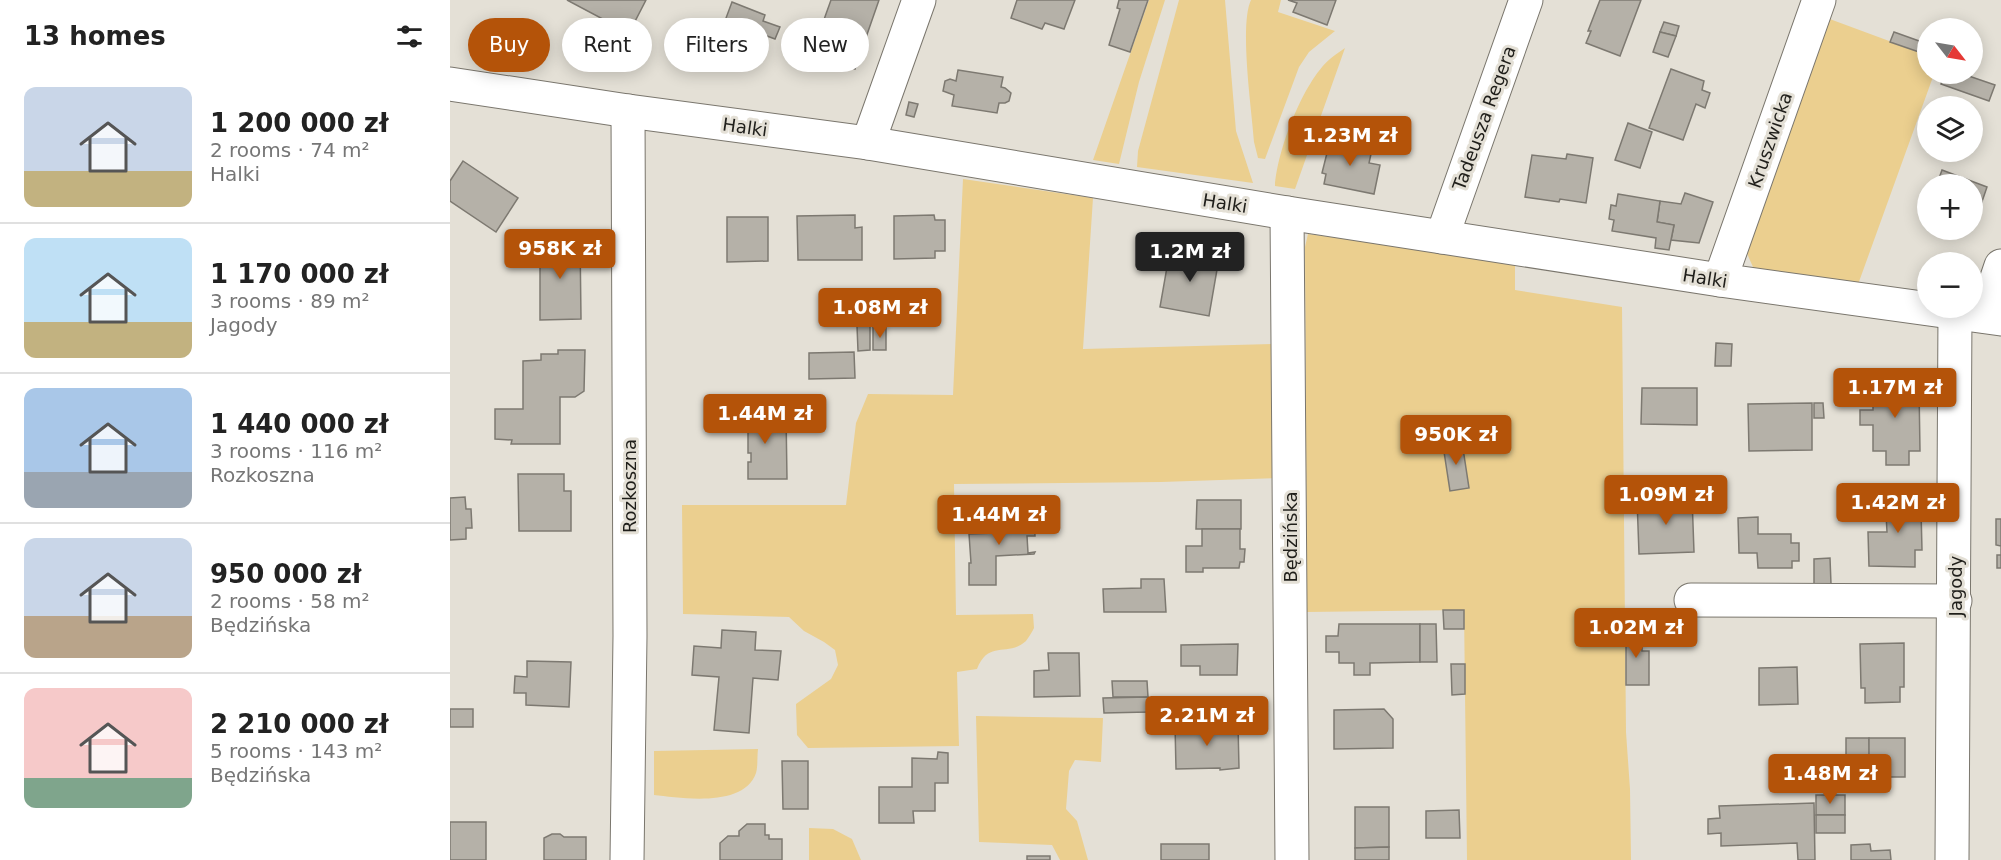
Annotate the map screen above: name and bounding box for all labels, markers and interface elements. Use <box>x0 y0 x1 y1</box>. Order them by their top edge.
chip: Buy <box>468 18 550 72</box>
chip: Rent <box>562 18 652 72</box>
chip: Filters <box>664 18 769 72</box>
chip: New <box>781 18 869 72</box>
north arrow <box>1917 18 1983 84</box>
map controls <box>1917 18 1983 318</box>
icon: filters <box>393 20 426 53</box>
text: 13 homes <box>24 21 166 51</box>
street label: Tadeusza Regera <box>1448 43 1520 194</box>
street label: Kruszwicka <box>1744 89 1796 191</box>
button: layers <box>1917 96 1983 162</box>
text: 1 200 000 zł <box>210 108 389 138</box>
icon: home <box>72 111 144 183</box>
street label: Halki <box>721 113 769 141</box>
pin: 1.23M zł <box>1288 116 1412 167</box>
text: 1.23M zł <box>1302 123 1398 147</box>
text: 2 rooms · 74 m² <box>210 138 370 162</box>
text: Halki <box>210 162 260 186</box>
button: + <box>1917 174 1983 240</box>
street label: Halki <box>1201 189 1249 217</box>
pin: 958K zł <box>505 229 615 280</box>
pin: 1.2M zł <box>1135 232 1245 283</box>
text: 958K zł <box>518 236 602 260</box>
text: 1.2M zł <box>1149 239 1231 263</box>
button: − <box>1917 252 1983 318</box>
text: 1 170 000 zł <box>210 259 389 289</box>
icon: home <box>72 262 144 334</box>
street label: Halki <box>1681 264 1729 292</box>
pin: 1.08M zł <box>818 288 942 339</box>
text: 3 rooms · 89 m² <box>210 289 370 313</box>
text: 1.08M zł <box>832 295 928 319</box>
text: Jagody <box>210 313 278 337</box>
pin: 1.17M zł <box>1833 368 1957 419</box>
text: 1.17M zł <box>1847 375 1943 399</box>
pin: 1.44M zł <box>703 394 827 445</box>
text: 1.44M zł <box>717 401 813 425</box>
text: 1 440 000 zł <box>210 409 389 439</box>
icon: home <box>72 412 144 484</box>
pin: 950K zł <box>1401 415 1511 466</box>
text: 950K zł <box>1414 422 1498 446</box>
text: 3 rooms · 116 m² <box>210 439 382 463</box>
street label: Rozkoszna <box>619 439 640 533</box>
text: Rozkoszna <box>210 463 315 487</box>
pin: 1.09M zł <box>1604 475 1728 526</box>
text: 1.09M zł <box>1618 482 1714 506</box>
pin: 1.42M zł <box>1836 483 1960 534</box>
text: 1.42M zł <box>1850 490 1946 514</box>
street label: Będzińska <box>1280 491 1301 583</box>
pin: 1.44M zł <box>937 495 1061 546</box>
text: 1.44M zł <box>951 502 1047 526</box>
street label: Jagody <box>1945 555 1966 617</box>
text: 950 000 zł <box>210 559 361 589</box>
icon: home <box>72 562 144 634</box>
text: 2 rooms · 58 m² <box>210 589 370 613</box>
pin: 1.02M zł <box>1574 608 1698 659</box>
text: Będzińska <box>210 613 311 637</box>
text: 1.02M zł <box>1588 615 1684 639</box>
pin: 2.21M zł <box>1145 696 1269 747</box>
text: 2.21M zł <box>1159 703 1255 727</box>
text: 2 210 000 zł <box>210 709 389 739</box>
icon: home <box>72 712 144 784</box>
text: 5 rooms · 143 m² <box>210 739 382 763</box>
pin: 1.48M zł <box>1768 754 1892 805</box>
text: 1.48M zł <box>1782 761 1878 785</box>
text: Będzińska <box>210 763 311 787</box>

